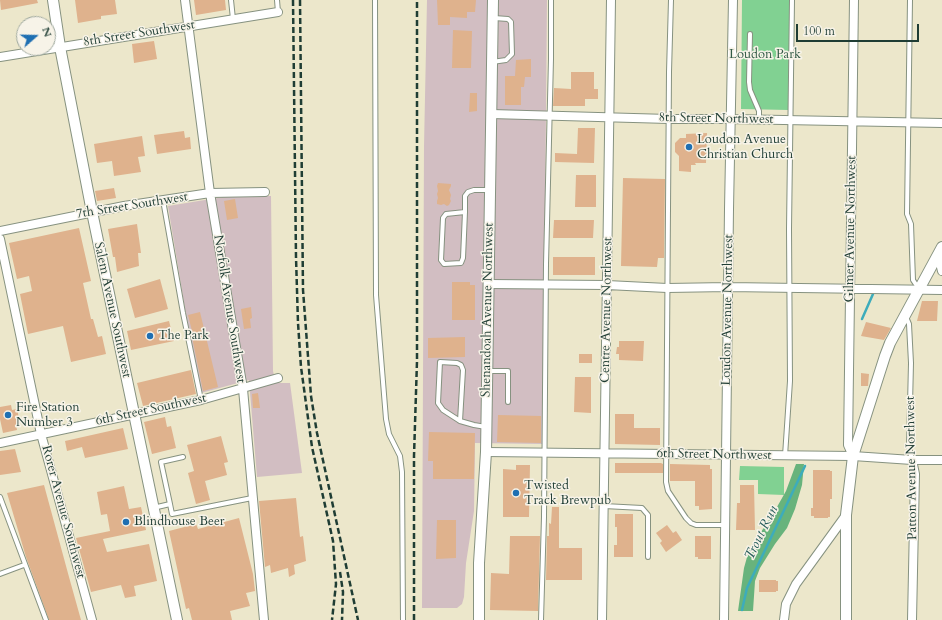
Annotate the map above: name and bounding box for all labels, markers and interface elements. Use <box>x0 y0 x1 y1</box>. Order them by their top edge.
north arrow <box>16 16 56 56</box>
scale bar <box>798 16 921 42</box>
street label: 8th Street Southwest <box>82 17 196 51</box>
text: 100 m <box>803 23 835 39</box>
text: N <box>38 25 55 39</box>
park label: Loudon Park <box>729 47 801 63</box>
street label: 8th Street Northwest <box>658 110 774 128</box>
place label: Loudon Avenue Christian Church <box>697 132 793 163</box>
marker: Loudon Avenue Christian Church <box>684 142 694 152</box>
street label: Gilmer Avenue Northwest <box>842 155 860 303</box>
street label: 7th Street Southwest <box>75 189 189 223</box>
street label: Shenandoah Avenue Northwest <box>479 223 497 397</box>
street label: Norfolk Avenue Southwest <box>210 234 248 384</box>
street label: Loudon Avenue Northwest <box>719 234 737 386</box>
street label: Centre Avenue Northwest <box>598 237 616 383</box>
street label: Salem Avenue Southwest <box>90 241 134 379</box>
place label: The Park <box>158 328 209 344</box>
marker: The Park <box>145 331 155 341</box>
street label: 6th Street Southwest <box>94 391 208 429</box>
street label: Patton Avenue Northwest <box>903 396 921 540</box>
place label: Fire Station Number 3 <box>16 400 80 431</box>
marker: Fire Station Number 3 <box>3 410 13 420</box>
street label: Rorer Avenue Southwest <box>38 444 88 580</box>
street label: 6th Street Northwest <box>656 446 772 464</box>
place label: Twisted Track Brewpub <box>524 478 611 509</box>
marker: Twisted Track Brewpub <box>511 488 521 498</box>
water label: Trout Run <box>742 503 782 563</box>
place label: Blindhouse Beer <box>134 514 225 530</box>
marker: Blindhouse Beer <box>121 517 131 527</box>

